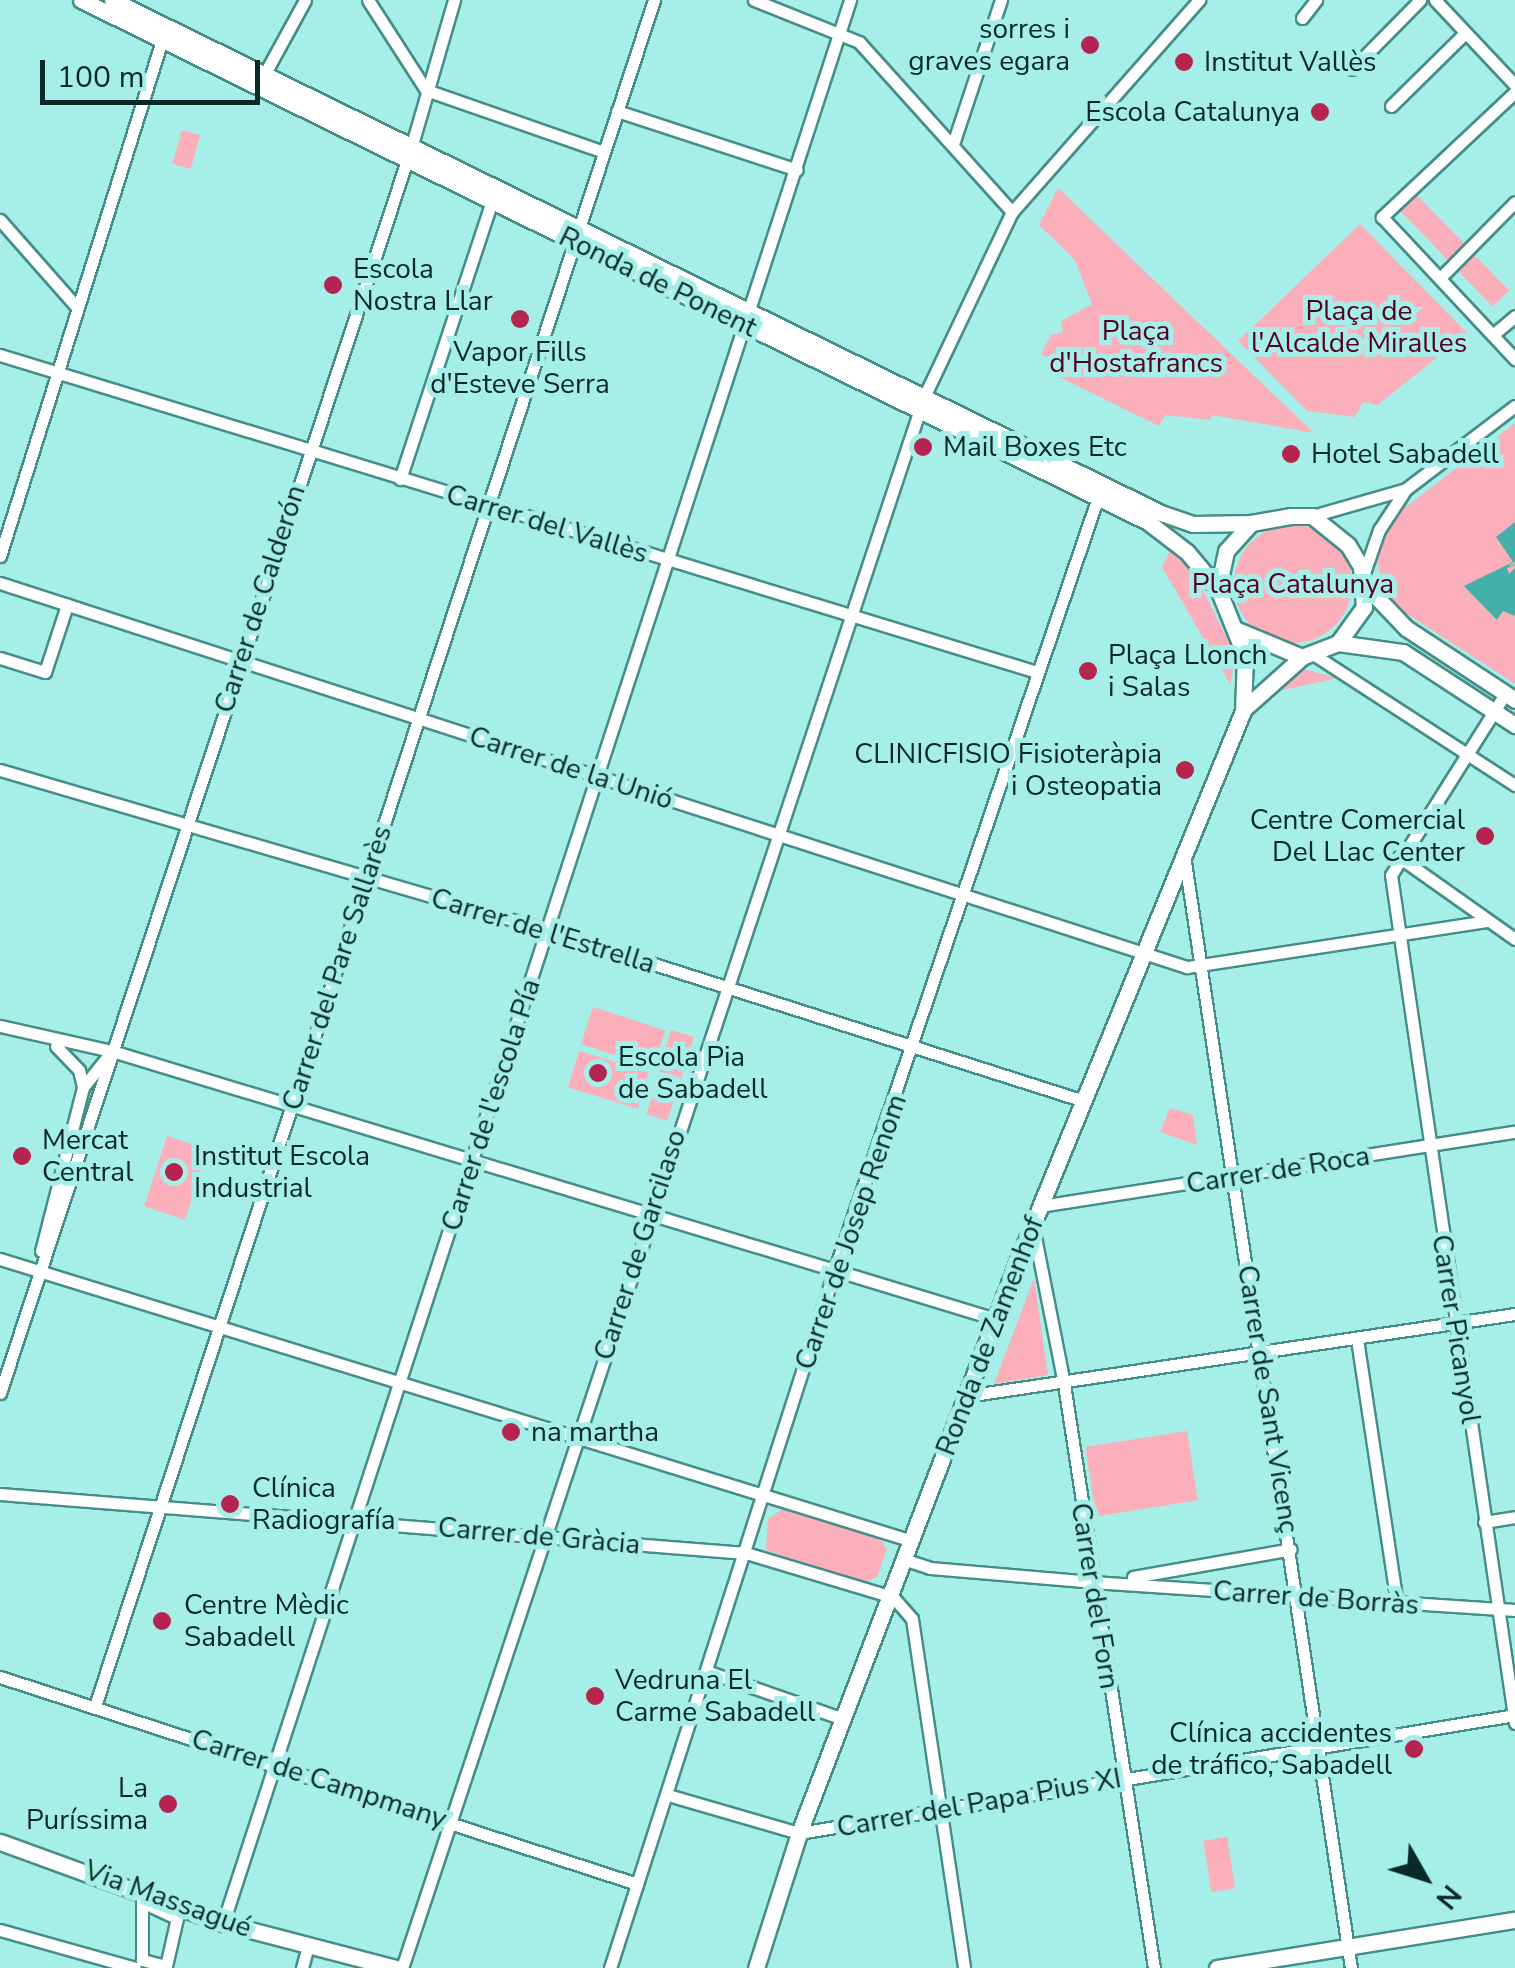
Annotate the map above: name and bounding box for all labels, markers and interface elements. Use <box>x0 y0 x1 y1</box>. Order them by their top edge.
place label: sorres i graves egara <box>908 12 1070 78</box>
marker: sorres i graves egara <box>1079 34 1101 56</box>
scale bar <box>45 40 265 102</box>
place label: Institut Vallès <box>1204 45 1377 79</box>
marker: Institut Vallès <box>1173 51 1195 73</box>
text: 100 m <box>57 57 144 98</box>
place label: Escola Catalunya <box>1085 95 1300 129</box>
marker: Escola Catalunya <box>1309 101 1331 123</box>
street label: Ronda de Ponent <box>554 220 762 344</box>
place label: Escola Nostra Llar <box>353 252 493 318</box>
marker: Escola Nostra Llar <box>322 274 344 296</box>
park label: Plaça de l'Alcalde Miralles <box>1251 294 1467 360</box>
marker: Vapor Fills d'Esteve Serra <box>509 308 531 330</box>
park label: Plaça d'Hostafrancs <box>1049 314 1223 380</box>
place label: Vapor Fills d'Esteve Serra <box>430 335 610 401</box>
place label: Mail Boxes Etc <box>943 430 1127 464</box>
marker: Mail Boxes Etc <box>912 436 934 458</box>
place label: Hotel Sabadell <box>1311 437 1499 471</box>
marker: Hotel Sabadell <box>1280 443 1302 465</box>
street label: Carrer del Vallès <box>442 477 652 571</box>
street label: Carrer de Calderón <box>207 481 313 717</box>
park label: Plaça Catalunya <box>1192 567 1394 601</box>
place label: Plaça Llonch i Salas <box>1108 638 1267 704</box>
marker: Plaça Llonch i Salas <box>1077 660 1099 682</box>
street label: Carrer de la Unió <box>465 719 677 817</box>
place label: CLINICFISIO Fisioteràpia i Osteopatia <box>854 737 1162 803</box>
marker: CLINICFISIO Fisioteràpia i Osteopatia <box>1172 757 1198 783</box>
place label: Centre Comercial Del Llac Center <box>1250 803 1465 869</box>
street label: Carrer del Pare Sallarès <box>275 821 399 1115</box>
marker: Centre Comercial Del Llac Center <box>1474 825 1496 847</box>
street label: Carrer de l'Estrella <box>427 881 659 981</box>
street label: Carrer de l'escola Pía <box>434 975 548 1235</box>
place label: Escola Pia de Sabadell <box>618 1040 767 1106</box>
marker: Escola Pia de Sabadell <box>587 1062 609 1084</box>
street label: Carrer de Josep Renom <box>788 1090 914 1374</box>
place label: Mercat Central <box>42 1123 133 1189</box>
street label: Carrer de Garcilaso <box>587 1126 693 1364</box>
place label: Institut Escola Industrial <box>194 1139 370 1205</box>
street label: Carrer de Roca <box>1184 1139 1372 1201</box>
marker: Mercat Central <box>11 1145 33 1167</box>
marker: Institut Escola Industrial <box>163 1161 185 1183</box>
street label: Ronda de Zamenhof <box>929 1212 1051 1460</box>
street label: Carrer Picanyol <box>1424 1232 1488 1426</box>
street label: Carrer de Sant Vicenç <box>1230 1263 1306 1535</box>
place label: na martha <box>531 1415 659 1449</box>
marker: na martha <box>500 1421 522 1443</box>
place label: Clínica Radiografía <box>252 1471 396 1537</box>
marker: Clínica Radiografía <box>217 1491 243 1517</box>
street label: Carrer del Forn <box>1064 1500 1126 1692</box>
street label: Carrer de Gràcia <box>436 1510 642 1562</box>
street label: Carrer de Borràs <box>1212 1574 1420 1622</box>
place label: Centre Mèdic Sabadell <box>184 1588 349 1654</box>
marker: Centre Mèdic Sabadell <box>149 1608 175 1634</box>
place label: Vedruna El Carme Sabadell <box>615 1663 815 1729</box>
marker: Vedruna El Carme Sabadell <box>584 1685 606 1707</box>
place label: Clínica accidentes de tráfico, Sabadell <box>1151 1716 1392 1782</box>
street label: Carrer de Campmany <box>187 1722 451 1836</box>
marker: Clínica accidentes de tráfico, Sabadell <box>1401 1736 1427 1762</box>
street label: Carrer del Papa Pius XI <box>834 1761 1124 1845</box>
place label: La Puríssima <box>26 1771 148 1837</box>
marker: La Puríssima <box>157 1793 179 1815</box>
north arrow <box>1375 1828 1475 1928</box>
street label: Via Massagué <box>80 1853 256 1945</box>
text: N <box>1427 1877 1470 1917</box>

